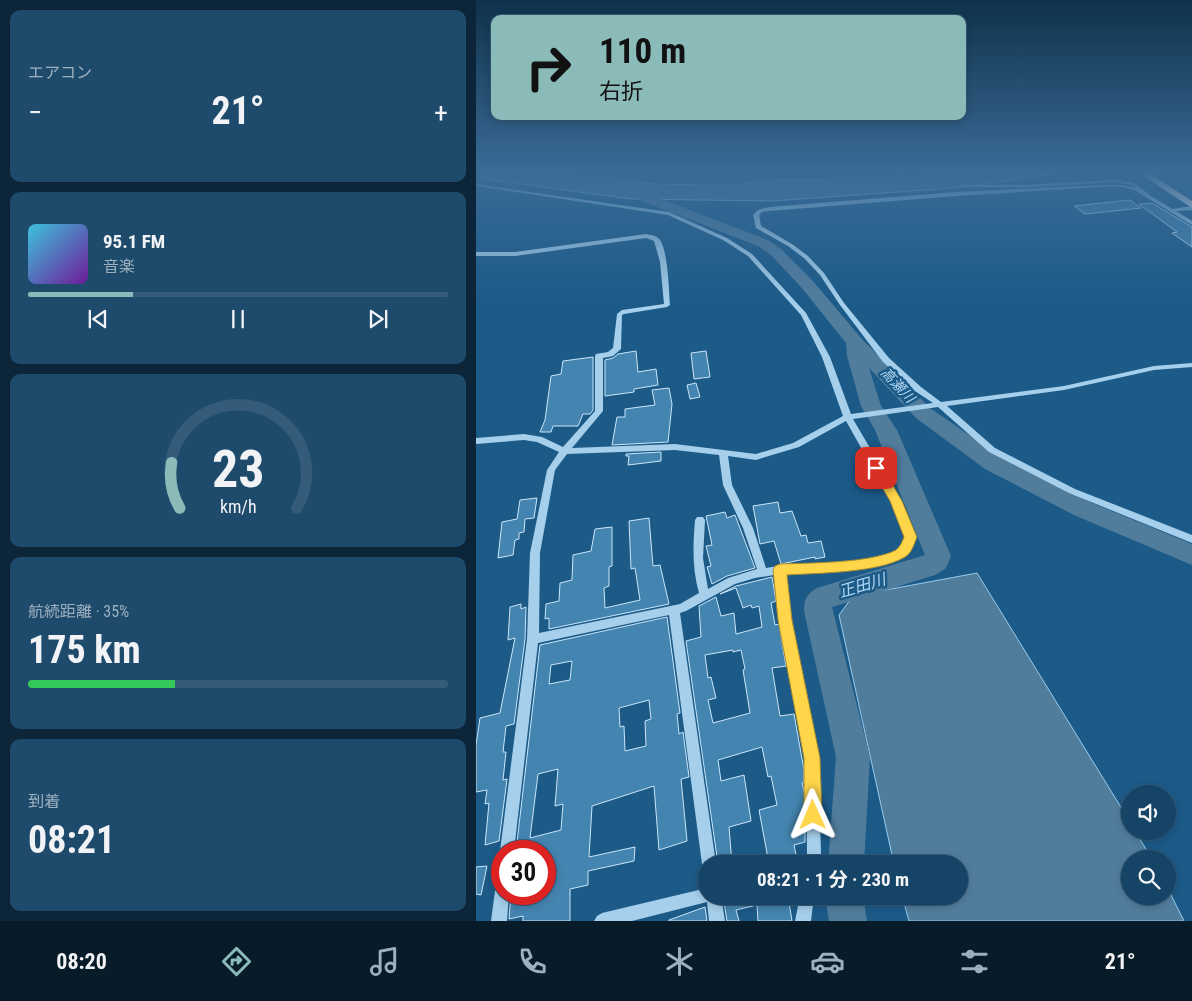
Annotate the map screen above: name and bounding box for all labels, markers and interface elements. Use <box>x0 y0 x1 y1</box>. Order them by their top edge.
text: 110 m <box>599 31 686 72</box>
icon: right <box>516 35 581 100</box>
text: エアコン <box>28 63 92 82</box>
text: 右折 <box>599 79 643 104</box>
text: 21° <box>211 89 265 133</box>
text: − <box>28 96 42 129</box>
text: + <box>434 96 448 129</box>
text: 95.1 FM <box>103 230 165 253</box>
text: 音楽 <box>103 257 135 276</box>
icon: previous <box>84 305 112 333</box>
icon: pause <box>224 305 252 333</box>
icon: next <box>364 305 392 333</box>
water label: 高瀬川 <box>878 364 920 407</box>
text: 23 <box>212 439 264 500</box>
pin <box>855 447 897 489</box>
icon: arrive <box>862 454 890 482</box>
text: km/h <box>220 496 256 517</box>
water label: 正田川 <box>836 569 890 601</box>
text: 航続距離 · 35% <box>28 602 129 621</box>
text: 175 km <box>28 628 141 672</box>
map controls <box>1121 785 1176 905</box>
button: sound <box>1121 785 1176 840</box>
position arrow <box>786 788 838 840</box>
text: 到着 <box>28 792 60 811</box>
text: 08:21 <box>28 818 115 862</box>
speed limit sign: 30 <box>491 840 556 905</box>
button: search <box>1121 850 1176 905</box>
text: 08:21 · 1 分 · 230 m <box>757 868 909 891</box>
icon: directions <box>219 944 254 979</box>
icon: music <box>367 944 402 979</box>
icon: phone <box>515 944 550 979</box>
icon: climate <box>662 944 697 979</box>
icon: car <box>810 944 845 979</box>
icon: filters <box>957 944 992 979</box>
text: 08:20 <box>56 949 107 974</box>
text: 21° <box>1105 949 1136 974</box>

